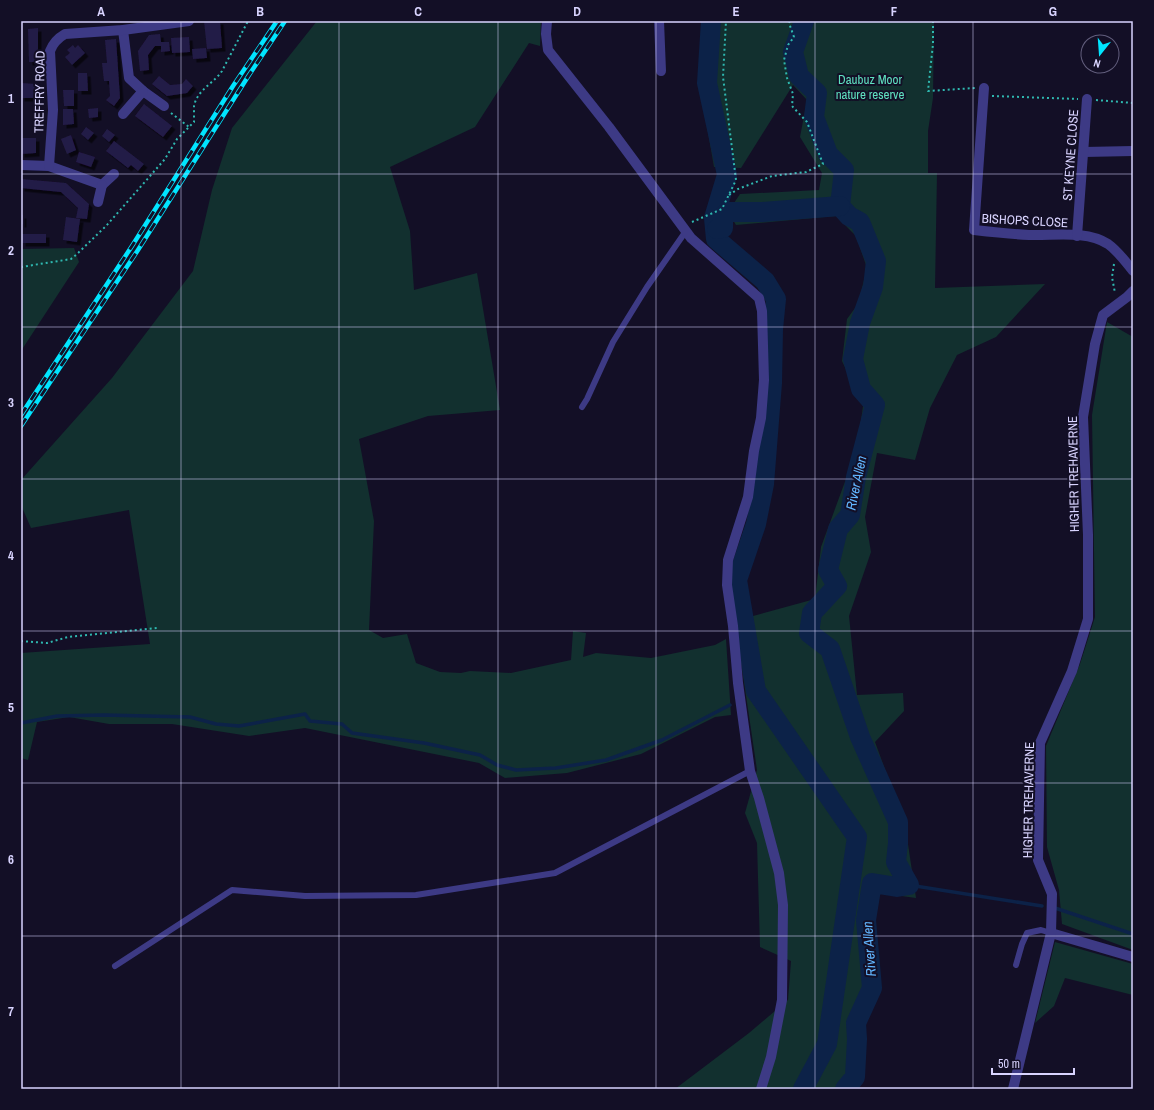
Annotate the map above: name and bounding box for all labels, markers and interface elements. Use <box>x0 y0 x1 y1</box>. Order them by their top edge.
text: A <box>97 3 105 20</box>
text: B <box>256 3 264 20</box>
text: C <box>414 3 422 20</box>
text: D <box>573 3 581 20</box>
text: E <box>732 3 740 20</box>
text: F <box>891 3 898 20</box>
text: G <box>1049 3 1057 20</box>
north arrow <box>1080 34 1120 74</box>
street label: TREFFRY ROAD <box>30 50 49 133</box>
text: N <box>1092 56 1102 71</box>
park label: Daubuz Moor nature reserve <box>836 71 904 103</box>
text: 1 <box>8 90 14 107</box>
street label: ST KEYNE CLOSE <box>1059 109 1082 201</box>
street label: BISHOPS CLOSE <box>981 210 1069 231</box>
text: 2 <box>8 242 14 259</box>
text: 3 <box>8 394 14 411</box>
street label: HIGHER TREHAVERNE <box>1064 416 1083 532</box>
water label: River Allen <box>841 454 871 512</box>
text: 4 <box>8 547 14 564</box>
text: 5 <box>8 699 14 716</box>
street label: HIGHER TREHAVERNE <box>1019 742 1038 858</box>
text: 6 <box>8 851 14 868</box>
water label: River Allen <box>858 921 880 977</box>
text: 7 <box>8 1003 14 1020</box>
scale bar <box>992 1050 1074 1076</box>
text: 50 m <box>998 1056 1020 1072</box>

